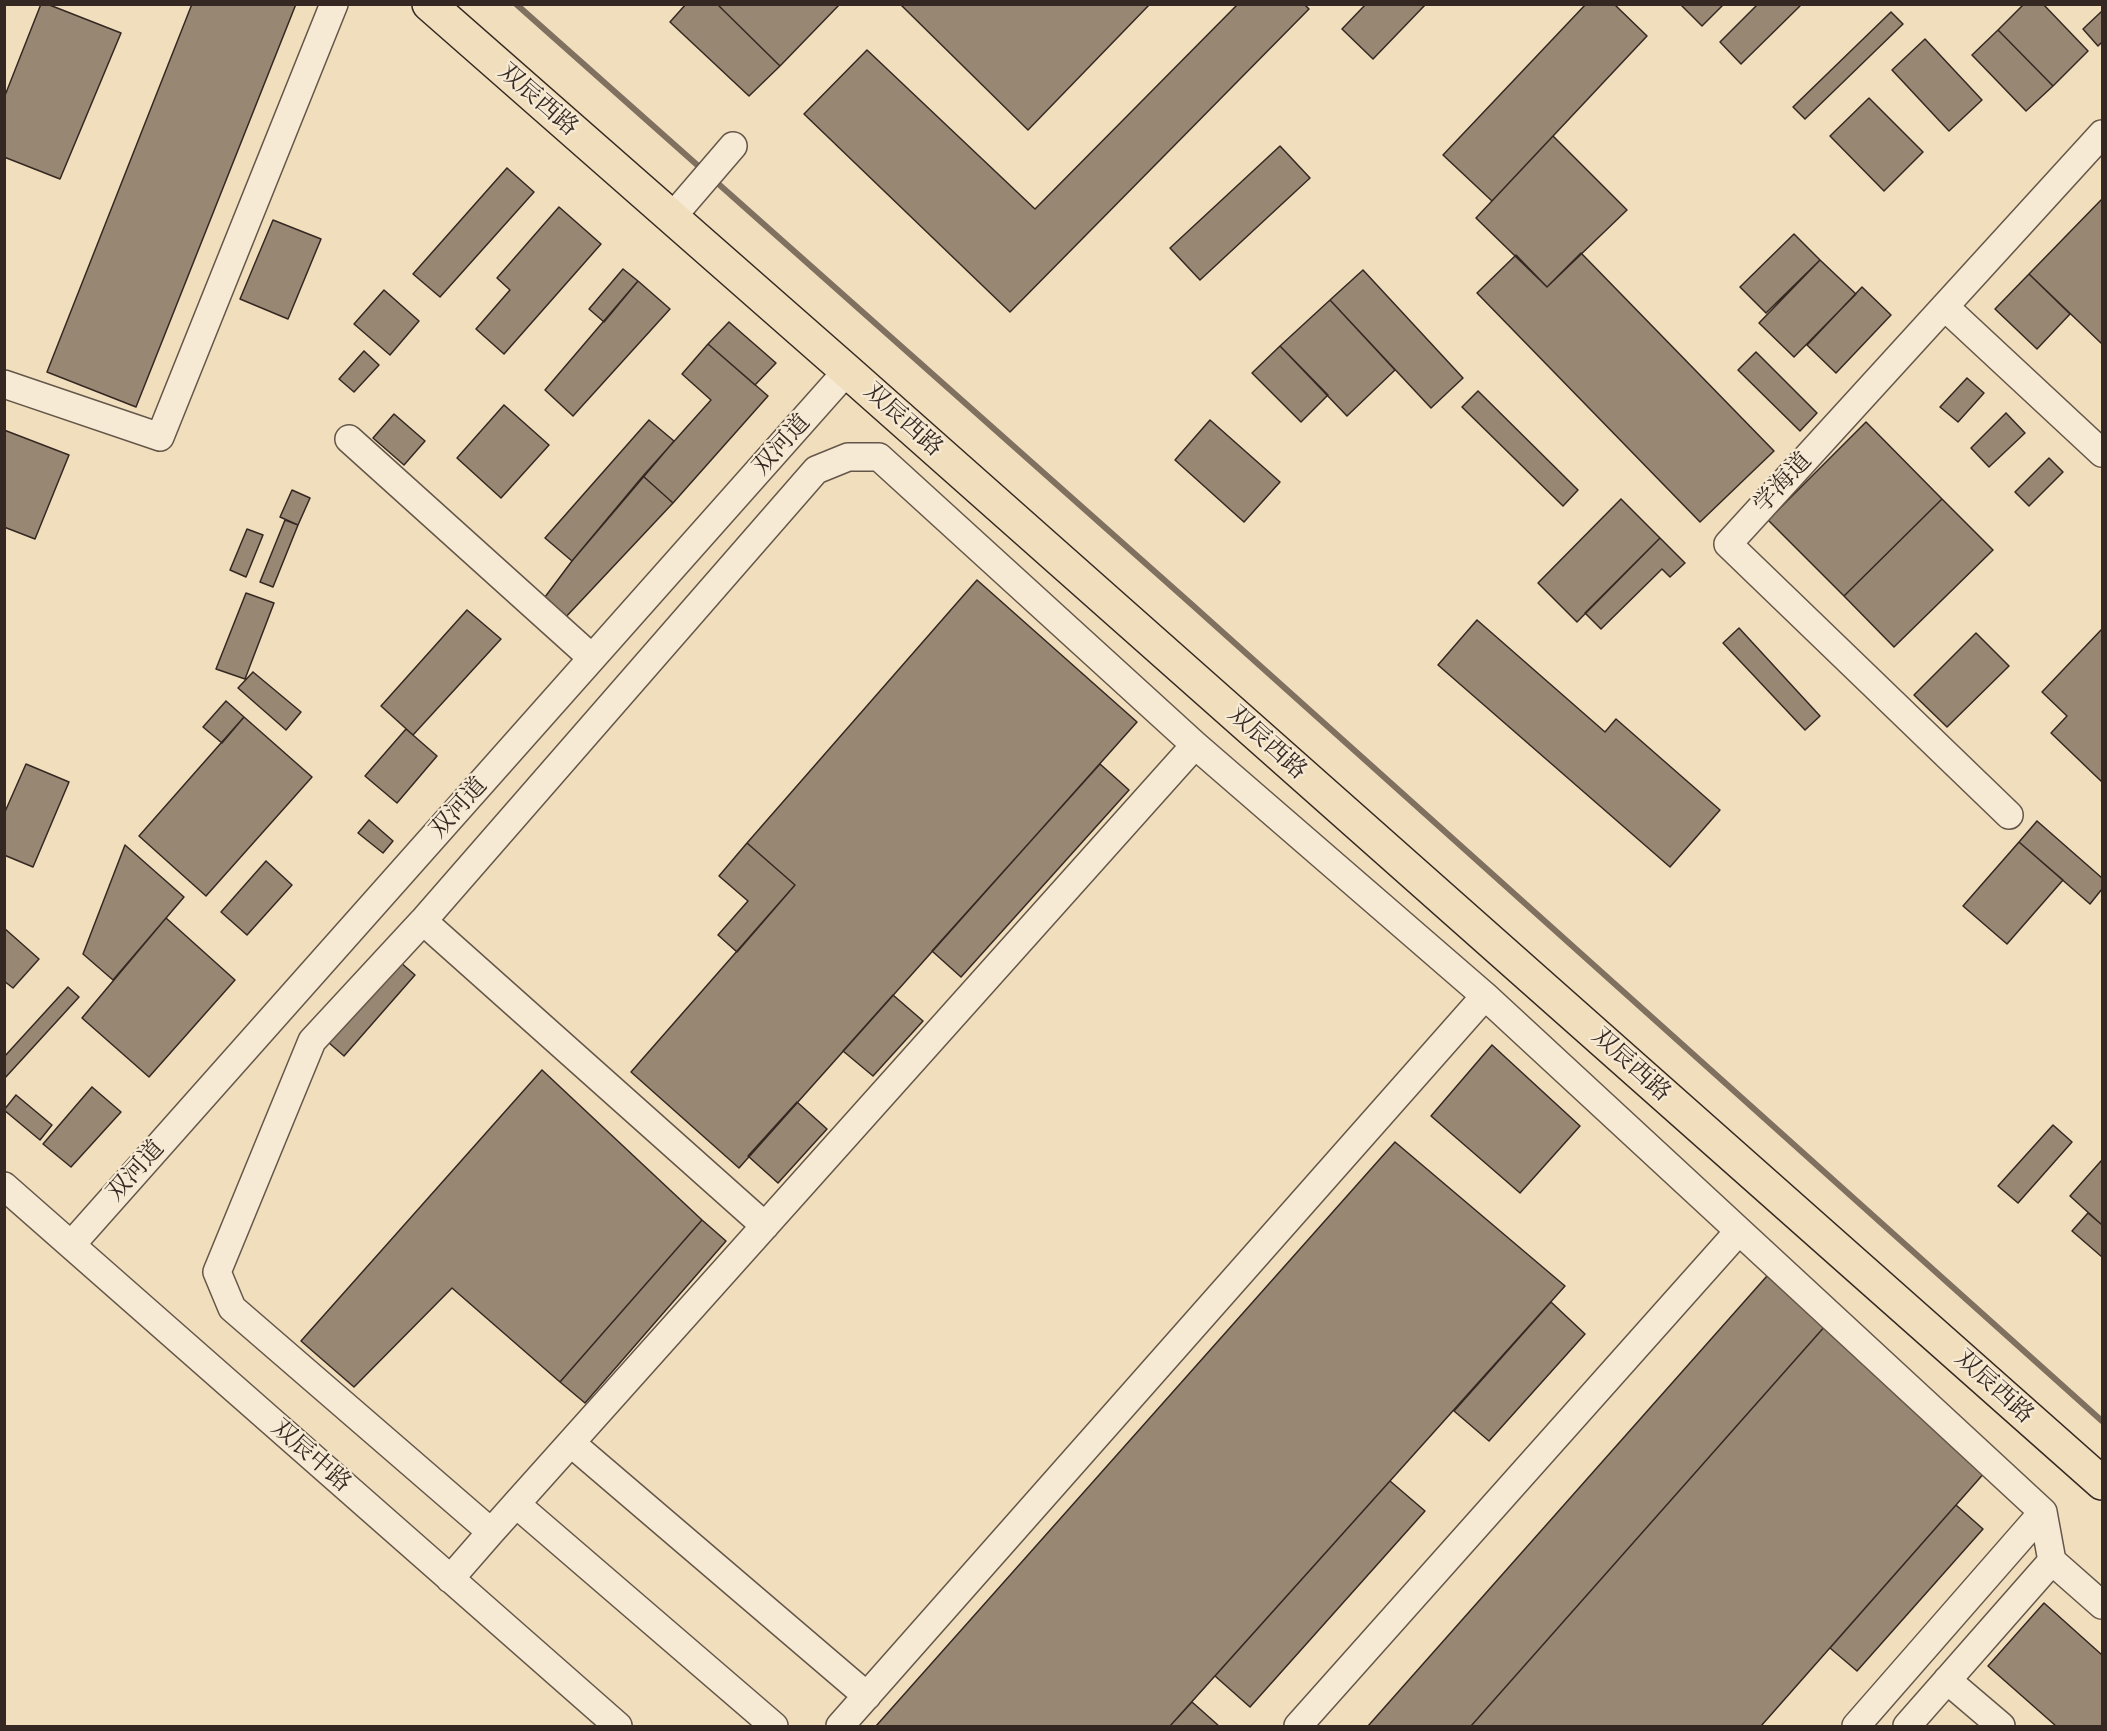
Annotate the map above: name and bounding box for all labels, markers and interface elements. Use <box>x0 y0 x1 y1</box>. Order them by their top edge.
street label: 双辰西路 <box>492 58 584 142</box>
street label: 双辰西路 <box>858 377 948 463</box>
street label: 双河道 <box>747 409 817 481</box>
street label: 学海道 <box>1748 447 1818 519</box>
street label: 双辰西路 <box>1222 700 1312 786</box>
street label: 双河道 <box>424 772 494 844</box>
street label: 双辰西路 <box>1586 1022 1676 1108</box>
street label: 双河道 <box>101 1135 171 1207</box>
street label: 双辰西路 <box>1949 1344 2039 1430</box>
street label: 双辰中路 <box>265 1414 357 1498</box>

